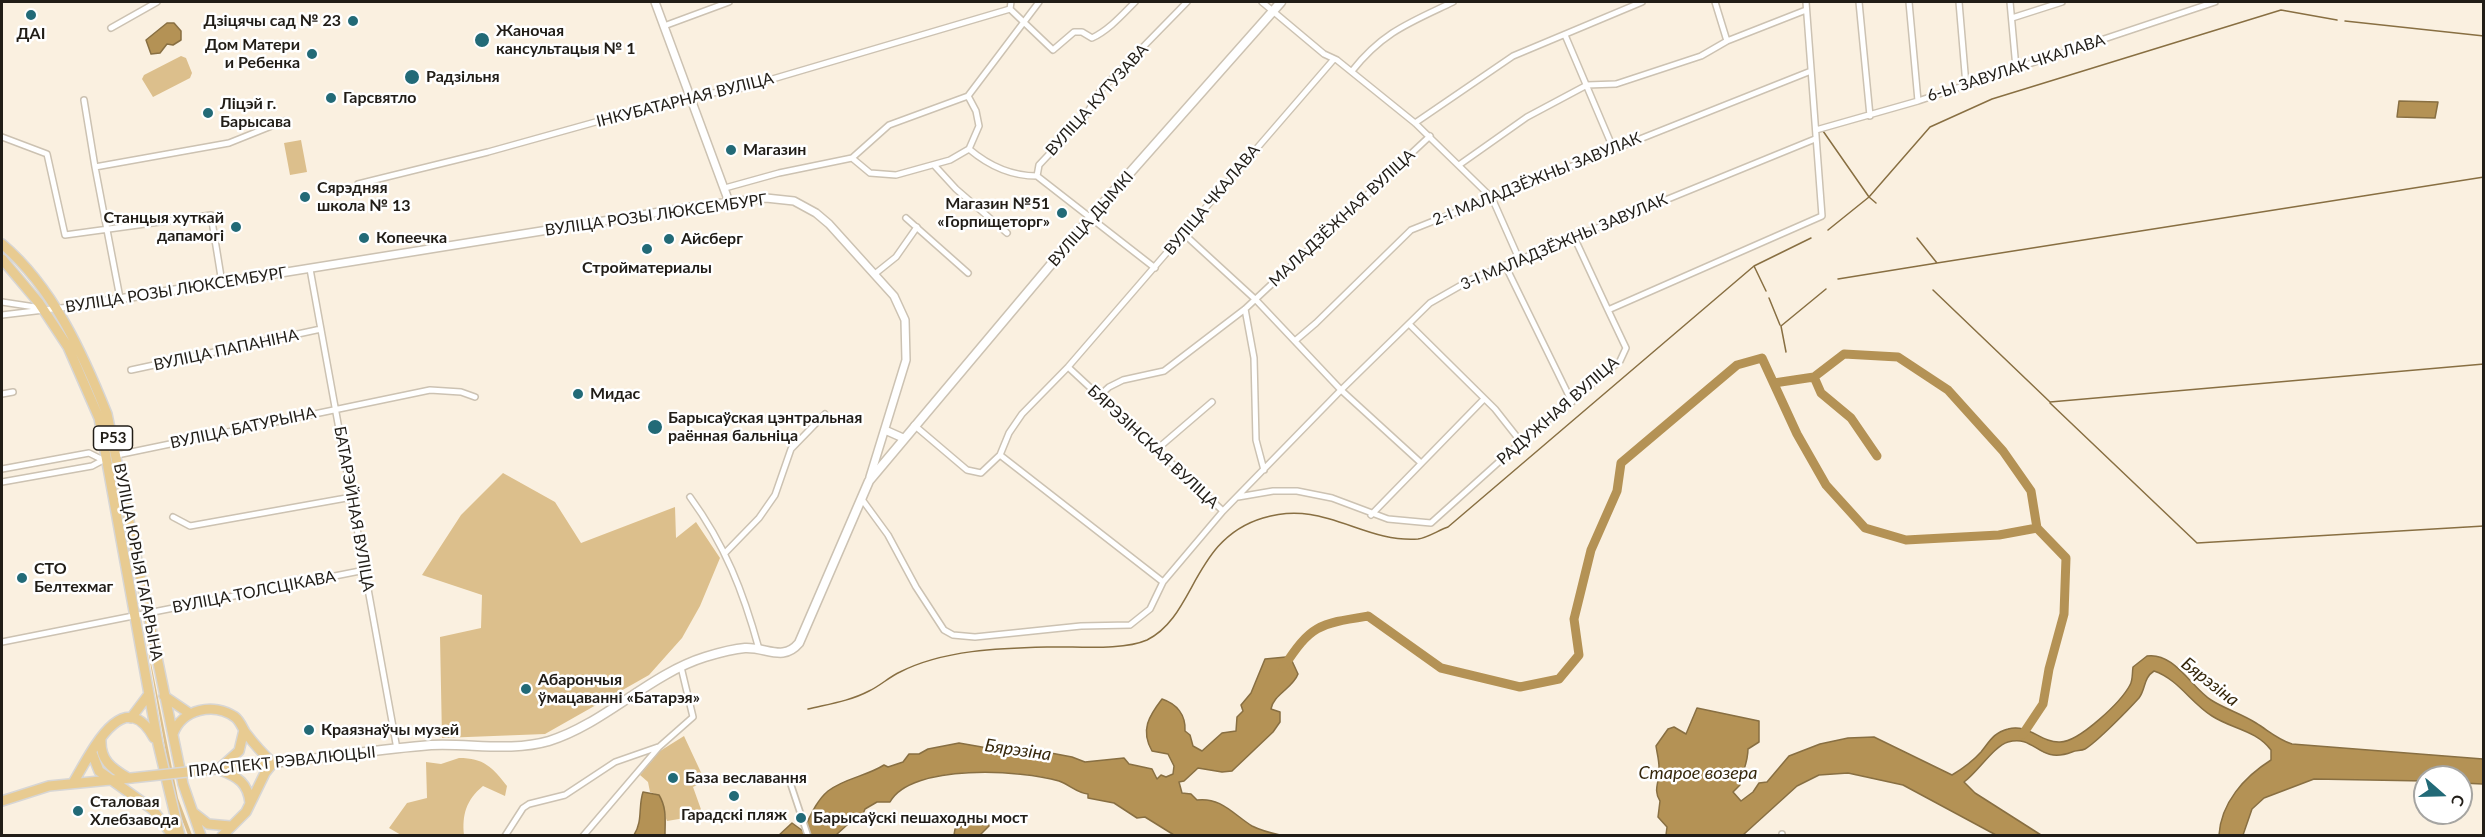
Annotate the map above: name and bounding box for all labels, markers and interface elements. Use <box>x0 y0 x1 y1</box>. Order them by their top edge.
marker: ДАІ <box>24 8 38 22</box>
place label: Дзіцячы сад № 23 <box>203 11 341 31</box>
marker: Дзіцячы сад № 23 <box>346 14 360 28</box>
place label: Жаночая кансультацыя № 1 <box>496 21 636 59</box>
place label: ДАІ <box>17 24 45 44</box>
street label: 6-Ы ЗАВУЛАК ЧКАЛАВА <box>1925 30 2107 106</box>
marker: Жаночая кансультацыя № 1 <box>473 31 491 49</box>
place label: Дом Матери и Ребенка <box>205 35 300 73</box>
street label: ВУЛІЦА КУТУЗАВА <box>1042 40 1152 160</box>
marker: Дом Матери и Ребенка <box>305 47 319 61</box>
place label: Радзільня <box>426 67 500 87</box>
marker: Радзільня <box>403 68 421 86</box>
street label: ІНКУБАТАРНАЯ ВУЛІЦА <box>594 69 776 131</box>
place label: Гарсвятло <box>343 88 417 108</box>
marker: Гарсвятло <box>324 91 338 105</box>
place label: Ліцэй г. Барысава <box>220 94 291 132</box>
marker: Ліцэй г. Барысава <box>201 106 215 120</box>
street label: 2-І МАЛАДЗЁЖНЫ ЗАВУЛАК <box>1430 128 1644 230</box>
place label: Магазин <box>743 140 806 160</box>
street label: ВУЛІЦА ЧКАЛАВА <box>1160 141 1264 259</box>
marker: Магазин <box>724 143 738 157</box>
street label: МАЛАДЗЁЖНАЯ ВУЛІЦА <box>1265 145 1419 291</box>
street label: ВУЛІЦА ДЫМКІ <box>1044 168 1138 270</box>
place label: Сярэдняя школа № 13 <box>317 178 411 216</box>
marker: Сярэдняя школа № 13 <box>298 190 312 204</box>
street label: ВУЛІЦА РОЗЫ ЛЮКСЕМБУРГ <box>544 190 768 240</box>
street label: 3-І МАЛАДЗЁЖНЫ ЗАВУЛАК <box>1458 190 1670 294</box>
place label: Магазин №51 «Горпищеторг» <box>937 194 1050 232</box>
marker: Магазин №51 «Горпищеторг» <box>1055 206 1069 220</box>
place label: Станцыя хуткай дапамогі <box>103 208 224 246</box>
marker: Станцыя хуткай дапамогі <box>229 220 243 234</box>
place label: Копеечка <box>376 228 447 248</box>
place label: Айсберг <box>681 229 743 249</box>
marker: Копеечка <box>357 231 371 245</box>
marker: Айсберг <box>662 232 676 246</box>
marker: Стройматериалы <box>640 242 654 256</box>
place label: Стройматериалы <box>582 258 712 278</box>
street label: ВУЛІЦА РОЗЫ ЛЮКСЕМБУРГ <box>64 263 288 317</box>
street label: ВУЛІЦА ПАПАНІНА <box>152 325 300 375</box>
street label: РАДУЖНАЯ ВУЛІЦА <box>1493 353 1623 469</box>
street label: БЯРЭЗІНСКАЯ ВУЛІЦА <box>1084 381 1222 513</box>
place label: Мидас <box>590 384 640 404</box>
marker: Мидас <box>571 387 585 401</box>
street label: ВУЛІЦА БАТУРЫНА <box>168 403 318 453</box>
place label: Барысаўская цэнтральная раённая бальніца <box>668 408 862 446</box>
marker: Барысаўская цэнтральная раённая бальніца <box>646 418 664 436</box>
street label: БАТАРЭЙНАЯ ВУЛІЦА <box>330 425 378 593</box>
road number: Р53 <box>94 426 132 450</box>
street label: ВУЛІЦА ЮРЫЯ ГАГАРЫНА <box>109 461 167 663</box>
place label: СТО Белтехмаг <box>34 559 113 597</box>
street label: ВУЛІЦА ТОЛСЦІКАВА <box>171 567 337 617</box>
marker: СТО Белтехмаг <box>15 571 29 585</box>
water label: Бярэзіна <box>2177 653 2243 711</box>
place label: Абарончыя ўмацаванні «Батарэя» <box>538 670 700 708</box>
marker: Абарончыя ўмацаванні «Батарэя» <box>519 682 533 696</box>
place label: Краязнаўчы музей <box>321 720 459 740</box>
marker: Краязнаўчы музей <box>302 723 316 737</box>
water label: Бярэзіна <box>983 735 1053 765</box>
street label: ПРАСПЕКТ РЭВАЛЮЦЫІ <box>187 743 377 781</box>
water label: Старое возера <box>1638 762 1758 784</box>
north arrow <box>2413 765 2473 825</box>
place label: База веславання <box>685 768 807 788</box>
marker: База веславання <box>666 771 680 785</box>
marker: Гарадскі пляж <box>727 789 741 803</box>
place label: Сталовая Хлебзавода <box>90 792 179 830</box>
text: С <box>2448 792 2469 809</box>
marker: Сталовая Хлебзавода <box>71 804 85 818</box>
place label: Гарадскі пляж <box>681 805 787 825</box>
place label: Барысаўскі пешаходны мост <box>813 808 1028 828</box>
marker: Барысаўскі пешаходны мост <box>794 811 808 825</box>

